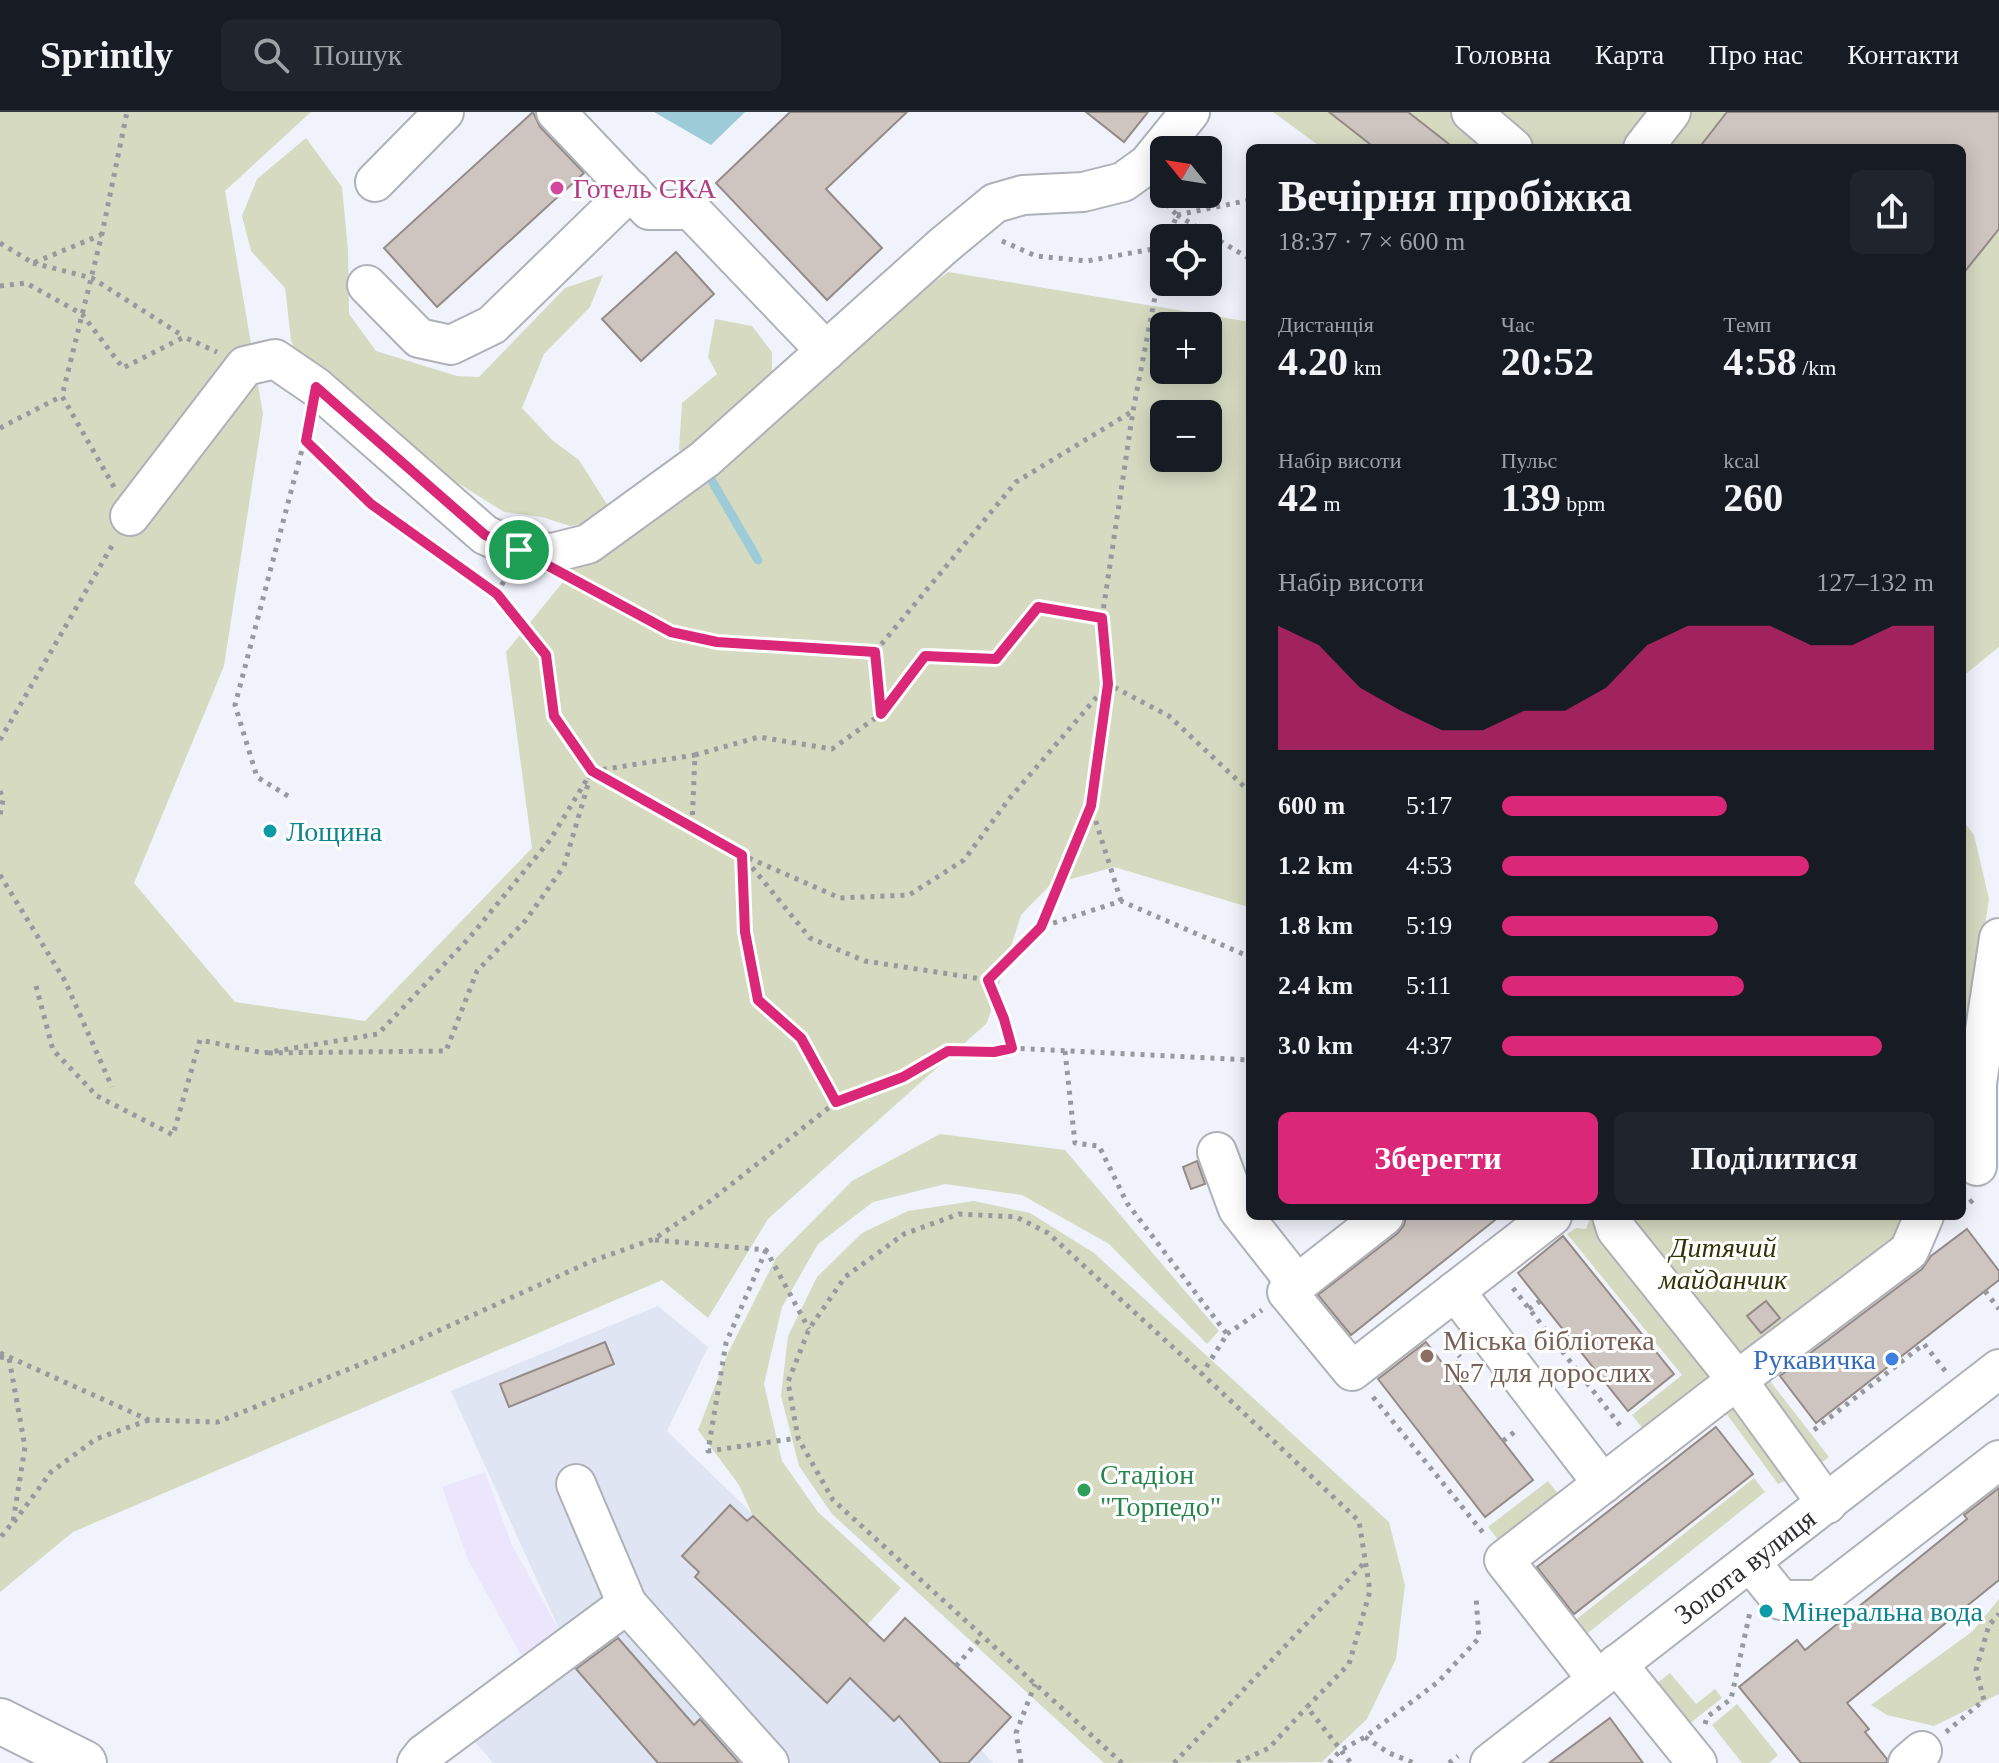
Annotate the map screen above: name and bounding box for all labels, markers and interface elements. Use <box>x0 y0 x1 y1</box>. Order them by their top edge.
search box <box>221 19 781 91</box>
icon: search <box>249 33 293 77</box>
text: Sprintly <box>40 34 173 76</box>
text: Пошук <box>313 38 402 71</box>
text: Головна <box>1455 39 1551 70</box>
text: Карта <box>1595 39 1664 70</box>
text: Про нас <box>1708 39 1803 70</box>
text: Контакти <box>1847 39 1959 70</box>
north arrow <box>1150 136 1222 208</box>
map controls <box>1150 136 1222 472</box>
button: share <box>1850 170 1934 254</box>
text: Вечірня пробіжка <box>1278 172 1632 221</box>
place label: Готель СКА <box>573 173 717 204</box>
marker: Готель СКА <box>548 179 566 197</box>
button: locate <box>1150 224 1222 296</box>
text: 18:37 · 7 × 600 m <box>1278 227 1465 256</box>
button: + <box>1150 312 1222 384</box>
text: Дистанція <box>1278 312 1374 337</box>
text: Час <box>1501 312 1534 337</box>
text: Темп <box>1723 312 1771 337</box>
text: 4.20 <box>1278 339 1348 384</box>
text: 20:52 <box>1501 339 1594 384</box>
text: 4:58 <box>1723 339 1797 384</box>
text: km <box>1348 355 1382 380</box>
text: /km <box>1797 355 1836 380</box>
button: − <box>1150 400 1222 472</box>
text: Набір висоти <box>1278 448 1401 473</box>
text: Пульс <box>1501 448 1557 473</box>
text: kcal <box>1723 448 1760 473</box>
text: 42 <box>1278 475 1318 520</box>
text: 139 <box>1501 475 1561 520</box>
text: 260 <box>1723 475 1783 520</box>
text: m <box>1318 491 1341 516</box>
text: bpm <box>1561 491 1605 516</box>
pin <box>485 516 553 584</box>
icon: arrive <box>497 528 541 572</box>
text: Набір висоти <box>1278 568 1424 597</box>
text: 127–132 m <box>1816 568 1934 597</box>
text: 600 m <box>1278 791 1345 820</box>
text: 5:17 <box>1406 791 1452 820</box>
place label: Лощина <box>286 816 383 847</box>
marker: Лощина <box>261 822 279 840</box>
text: 1.2 km <box>1278 851 1353 880</box>
text: 4:53 <box>1406 851 1452 880</box>
text: 1.8 km <box>1278 911 1353 940</box>
text: 5:19 <box>1406 911 1452 940</box>
text: 2.4 km <box>1278 971 1353 1000</box>
text: 5:11 <box>1406 971 1451 1000</box>
text: 3.0 km <box>1278 1031 1353 1060</box>
text: 4:37 <box>1406 1031 1452 1060</box>
button: Зберегти <box>1278 1112 1598 1204</box>
button: Поділитися <box>1614 1112 1934 1204</box>
park label: Дитячий майданчик <box>1658 1232 1788 1295</box>
place label: Міська бібліотека №7 для дорослих <box>1443 1325 1655 1388</box>
place label: Рукавичка <box>1753 1344 1877 1375</box>
marker: Міська бібліотека №7 для дорослих <box>1418 1347 1436 1365</box>
marker: Рукавичка <box>1883 1350 1901 1368</box>
place label: Стадіон "Торпедо" <box>1100 1459 1221 1522</box>
marker: Стадіон "Торпедо" <box>1075 1481 1093 1499</box>
street label: Золота вулиця <box>1668 1502 1821 1630</box>
place label: Мінеральна вода <box>1782 1596 1983 1627</box>
marker: Мінеральна вода <box>1757 1602 1775 1620</box>

